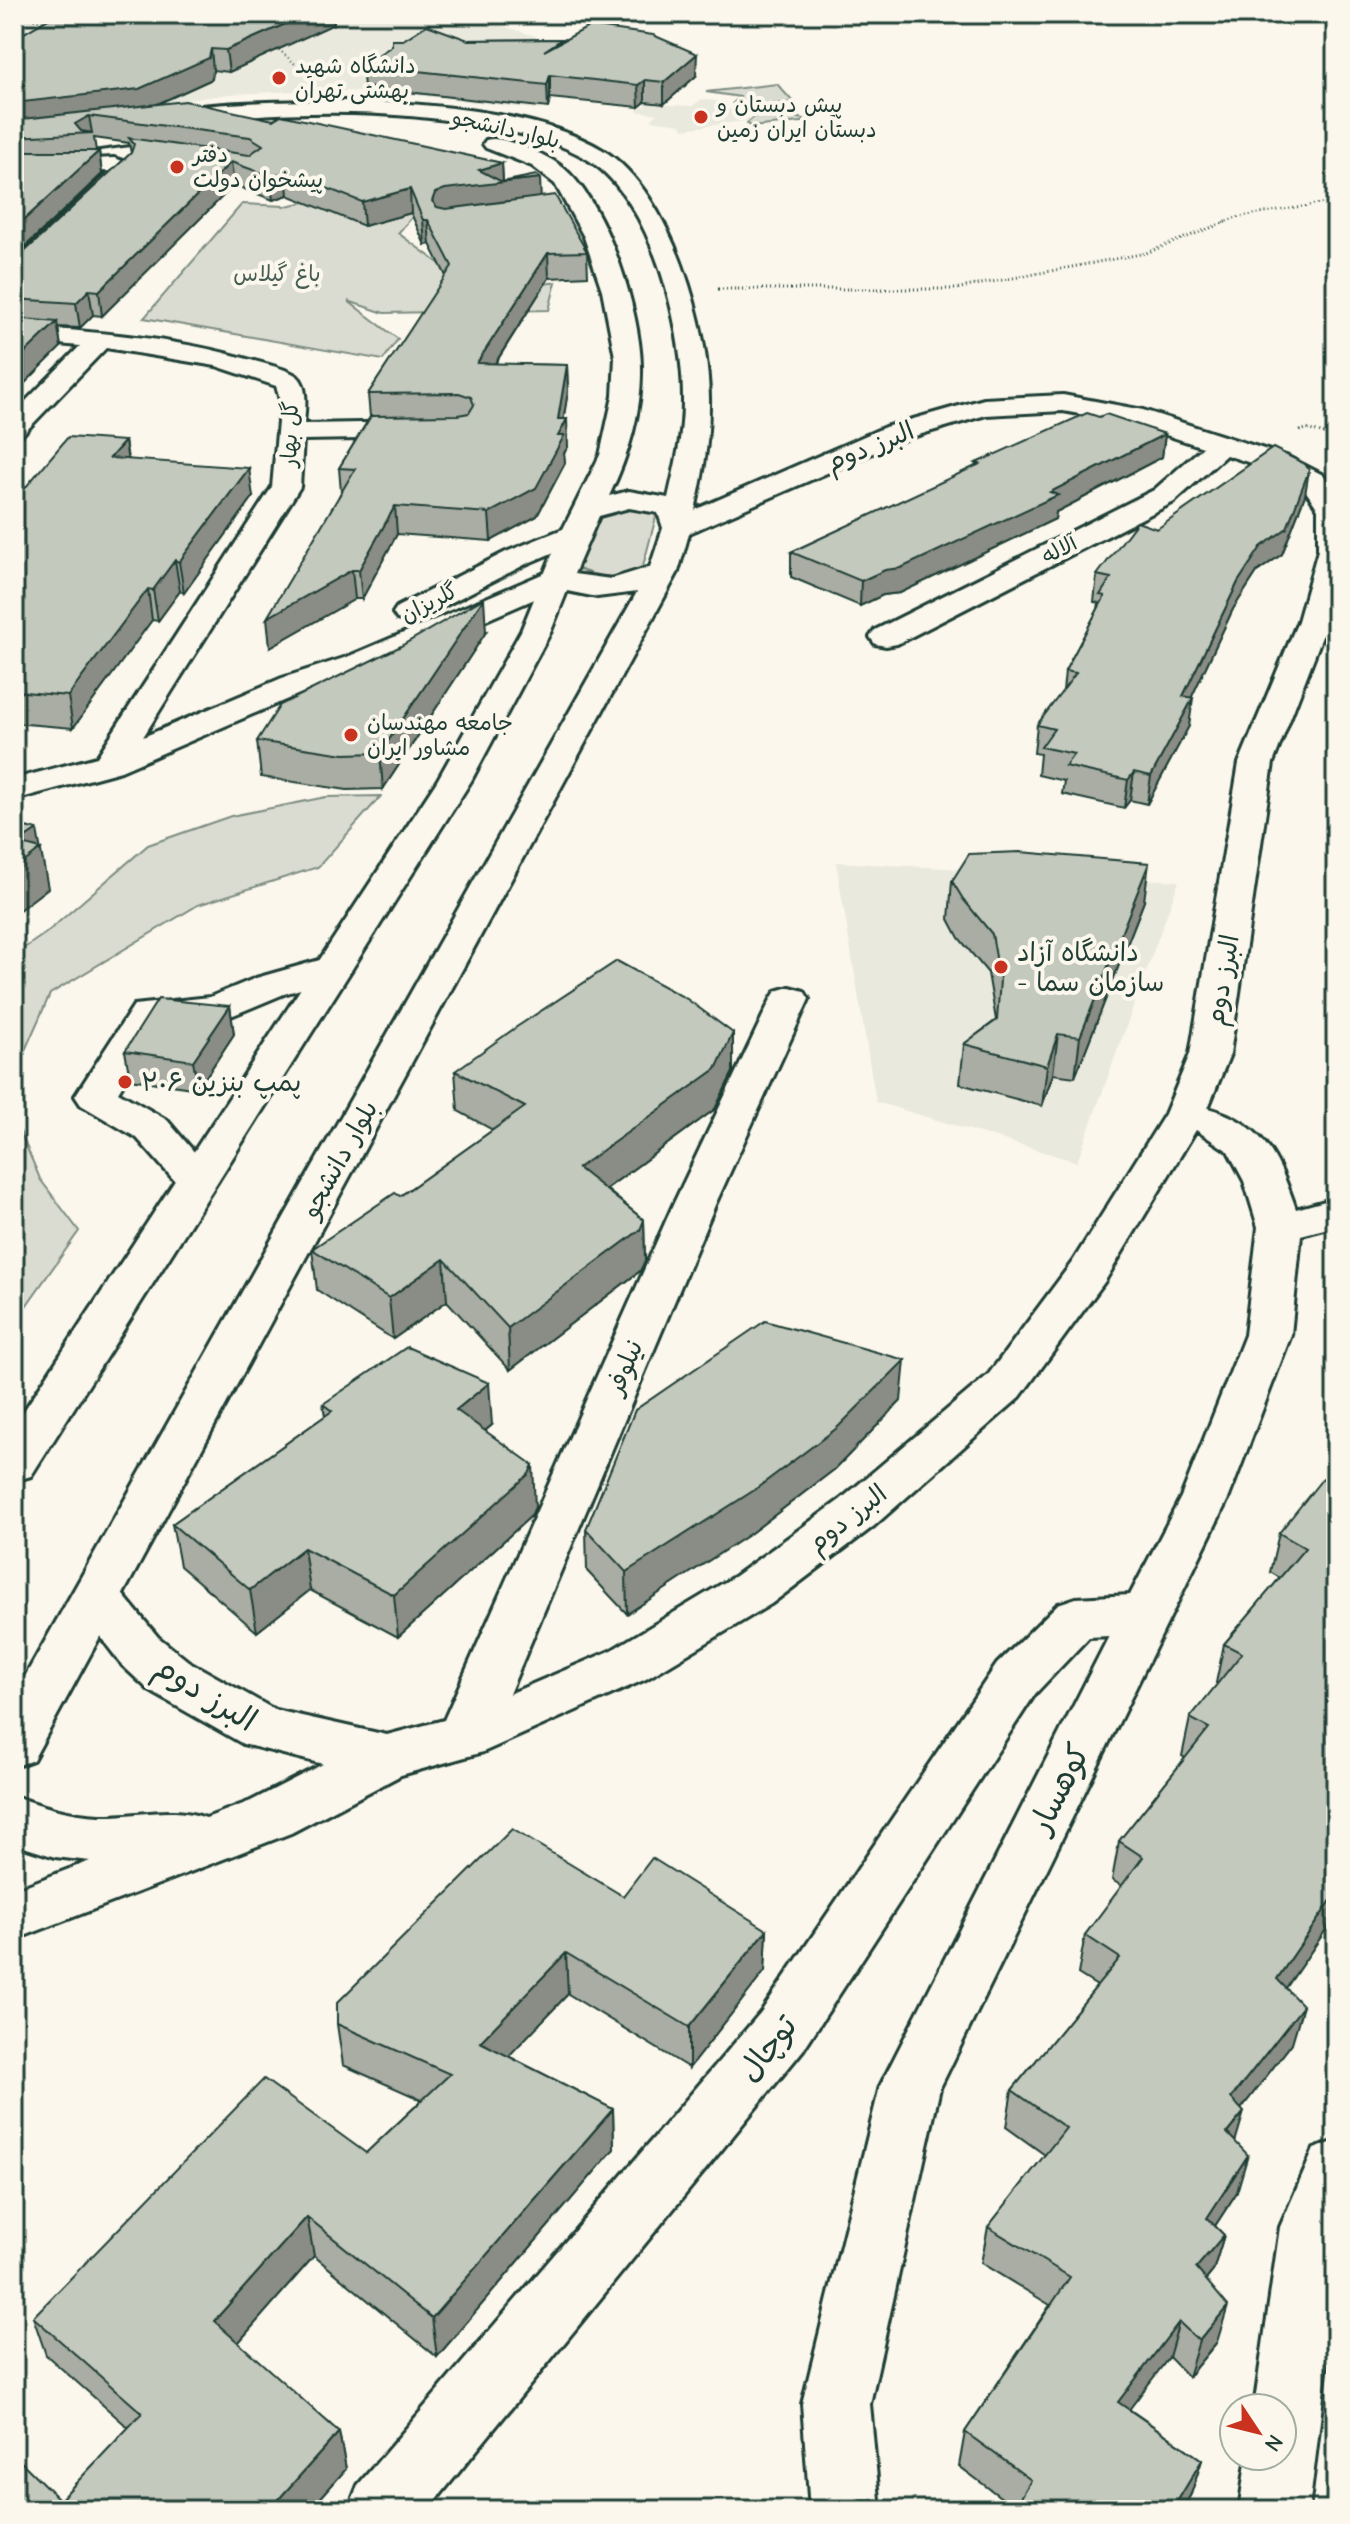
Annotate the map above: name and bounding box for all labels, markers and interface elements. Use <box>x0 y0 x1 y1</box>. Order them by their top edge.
place label: دانشگاه شهید بهشتی تهران <box>295 53 416 105</box>
marker: دانشگاه شهید بهشتی تهران <box>270 69 288 87</box>
place label: پیش دبستان و دبستان ایران زمین <box>715 92 877 143</box>
street label: بلوار دانشجو <box>448 104 562 154</box>
marker: پیش دبستان و دبستان ایران زمین <box>692 108 710 126</box>
place label: دفتر پیشخوان دولت <box>191 142 323 194</box>
marker: دفتر پیشخوان دولت <box>168 158 186 176</box>
park label: باغ گیلاس <box>233 261 321 289</box>
street label: گل بهار <box>276 401 304 470</box>
street label: البرز دوم <box>822 416 920 482</box>
street label: آلاله <box>1037 529 1083 570</box>
street label: گلریزان <box>396 577 462 628</box>
place label: جامعه مهندسان مشاور ایران <box>367 710 513 761</box>
marker: جامعه مهندسان مشاور ایران <box>342 726 360 744</box>
street label: البرز دوم <box>1200 932 1250 1029</box>
place label: دانشگاه آزاد - سازمان سما <box>1017 937 1164 998</box>
marker: دانشگاه آزاد - سازمان سما <box>992 958 1010 976</box>
place label: پمپ بنزین ۲۰۶ <box>141 1068 301 1099</box>
marker: پمپ بنزین ۲۰۶ <box>116 1073 134 1091</box>
street label: بلوار دانشجو <box>295 1095 385 1225</box>
street label: نیلوفر <box>599 1336 651 1401</box>
street label: البرز دوم <box>802 1479 896 1562</box>
street label: البرز دوم <box>145 1648 264 1744</box>
street label: کوهسار <box>1020 1737 1098 1842</box>
street label: توچال <box>730 2007 806 2089</box>
north arrow <box>1218 2392 1298 2472</box>
text: N <box>1259 2430 1288 2456</box>

